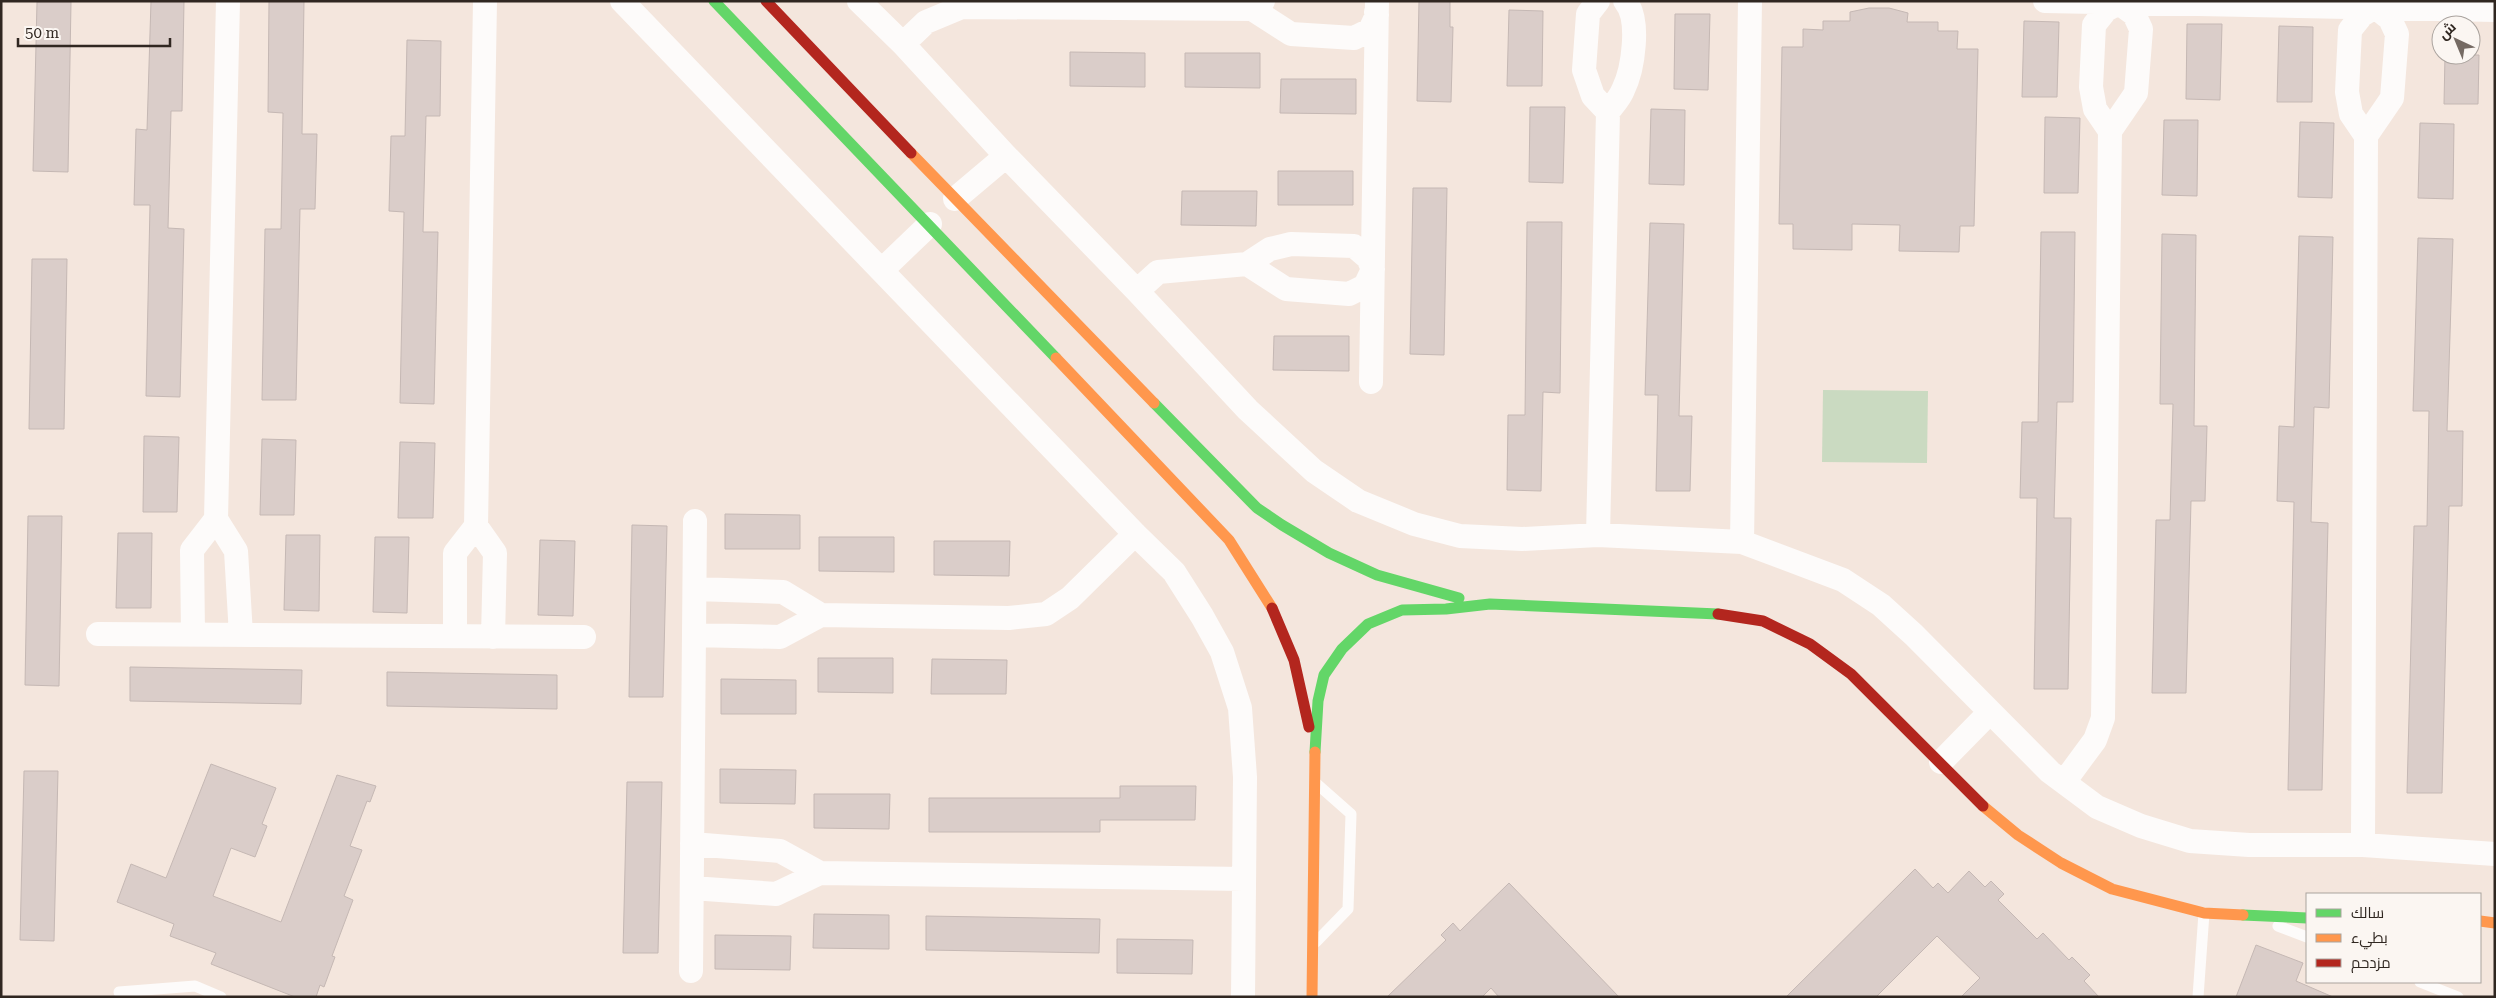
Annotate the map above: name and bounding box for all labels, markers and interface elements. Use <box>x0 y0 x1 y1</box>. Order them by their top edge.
scale bar <box>18 15 170 47</box>
north arrow <box>2431 15 2481 65</box>
text: ش <box>2435 19 2460 43</box>
text: 50 m <box>25 24 60 42</box>
legend <box>2306 893 2481 983</box>
text: سالك <box>2351 904 2384 922</box>
text: بطيء <box>2351 929 2388 950</box>
text: مزدحم <box>2351 954 2391 973</box>

